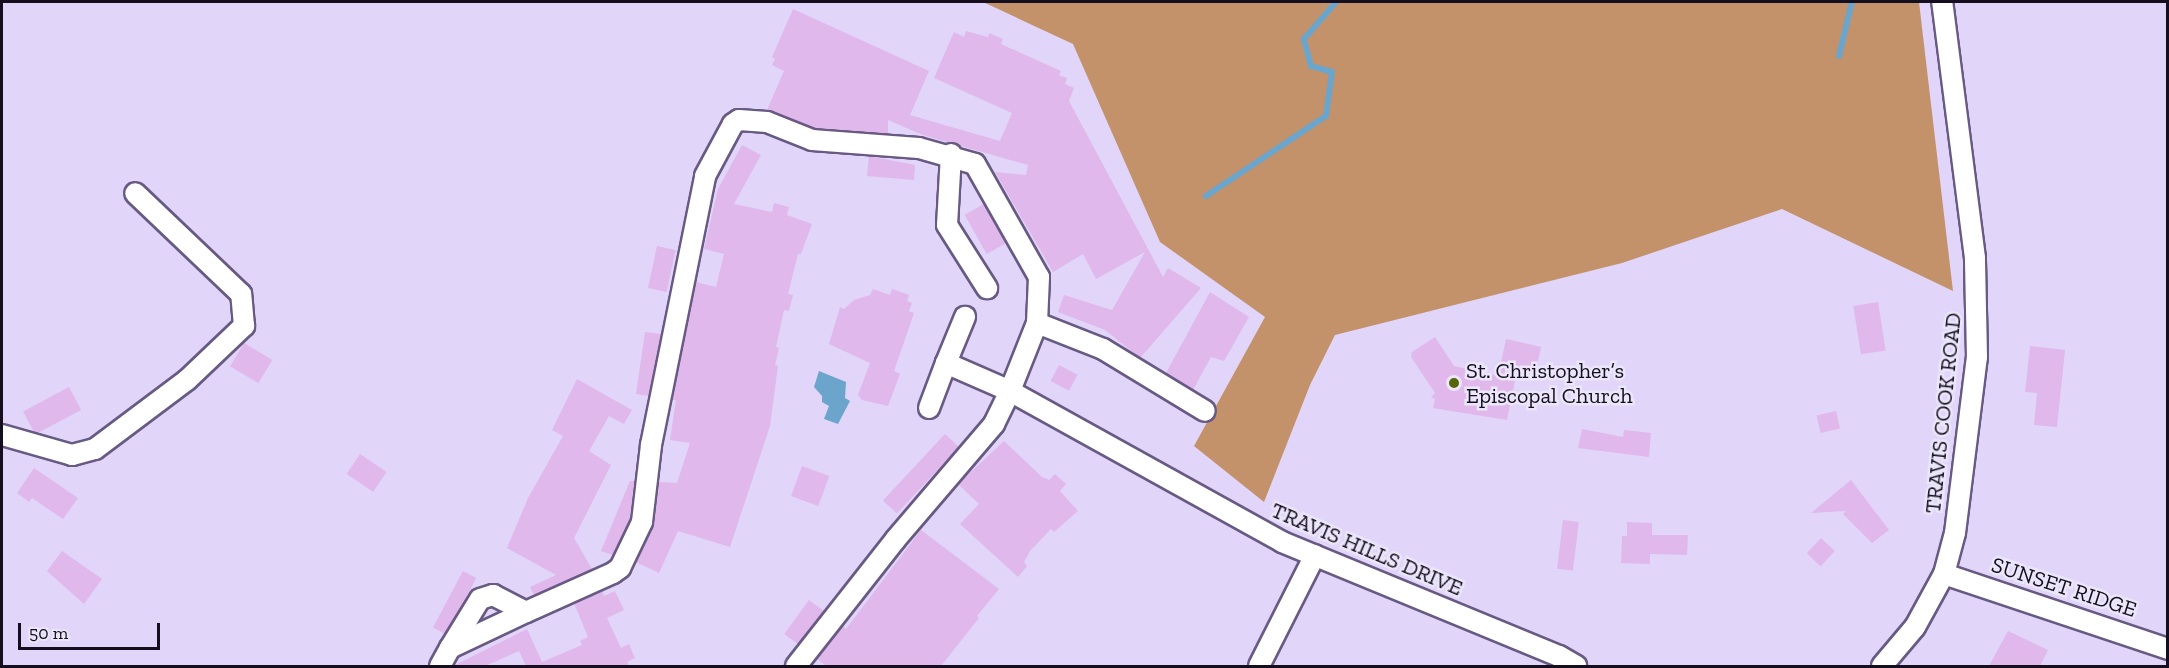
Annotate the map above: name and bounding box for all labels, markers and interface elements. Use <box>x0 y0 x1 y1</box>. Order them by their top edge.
street label: TRAVIS COOK ROAD <box>1919 311 1967 515</box>
place label: St. Christopher’s Episcopal Church <box>1466 357 1632 408</box>
marker: St. Christopher’s Episcopal Church <box>1447 376 1461 390</box>
street label: TRAVIS HILLS DRIVE <box>1267 497 1467 601</box>
street label: SUNSET RIDGE <box>1988 551 2140 623</box>
scale bar <box>21 611 164 649</box>
text: 50 m <box>29 622 68 644</box>

